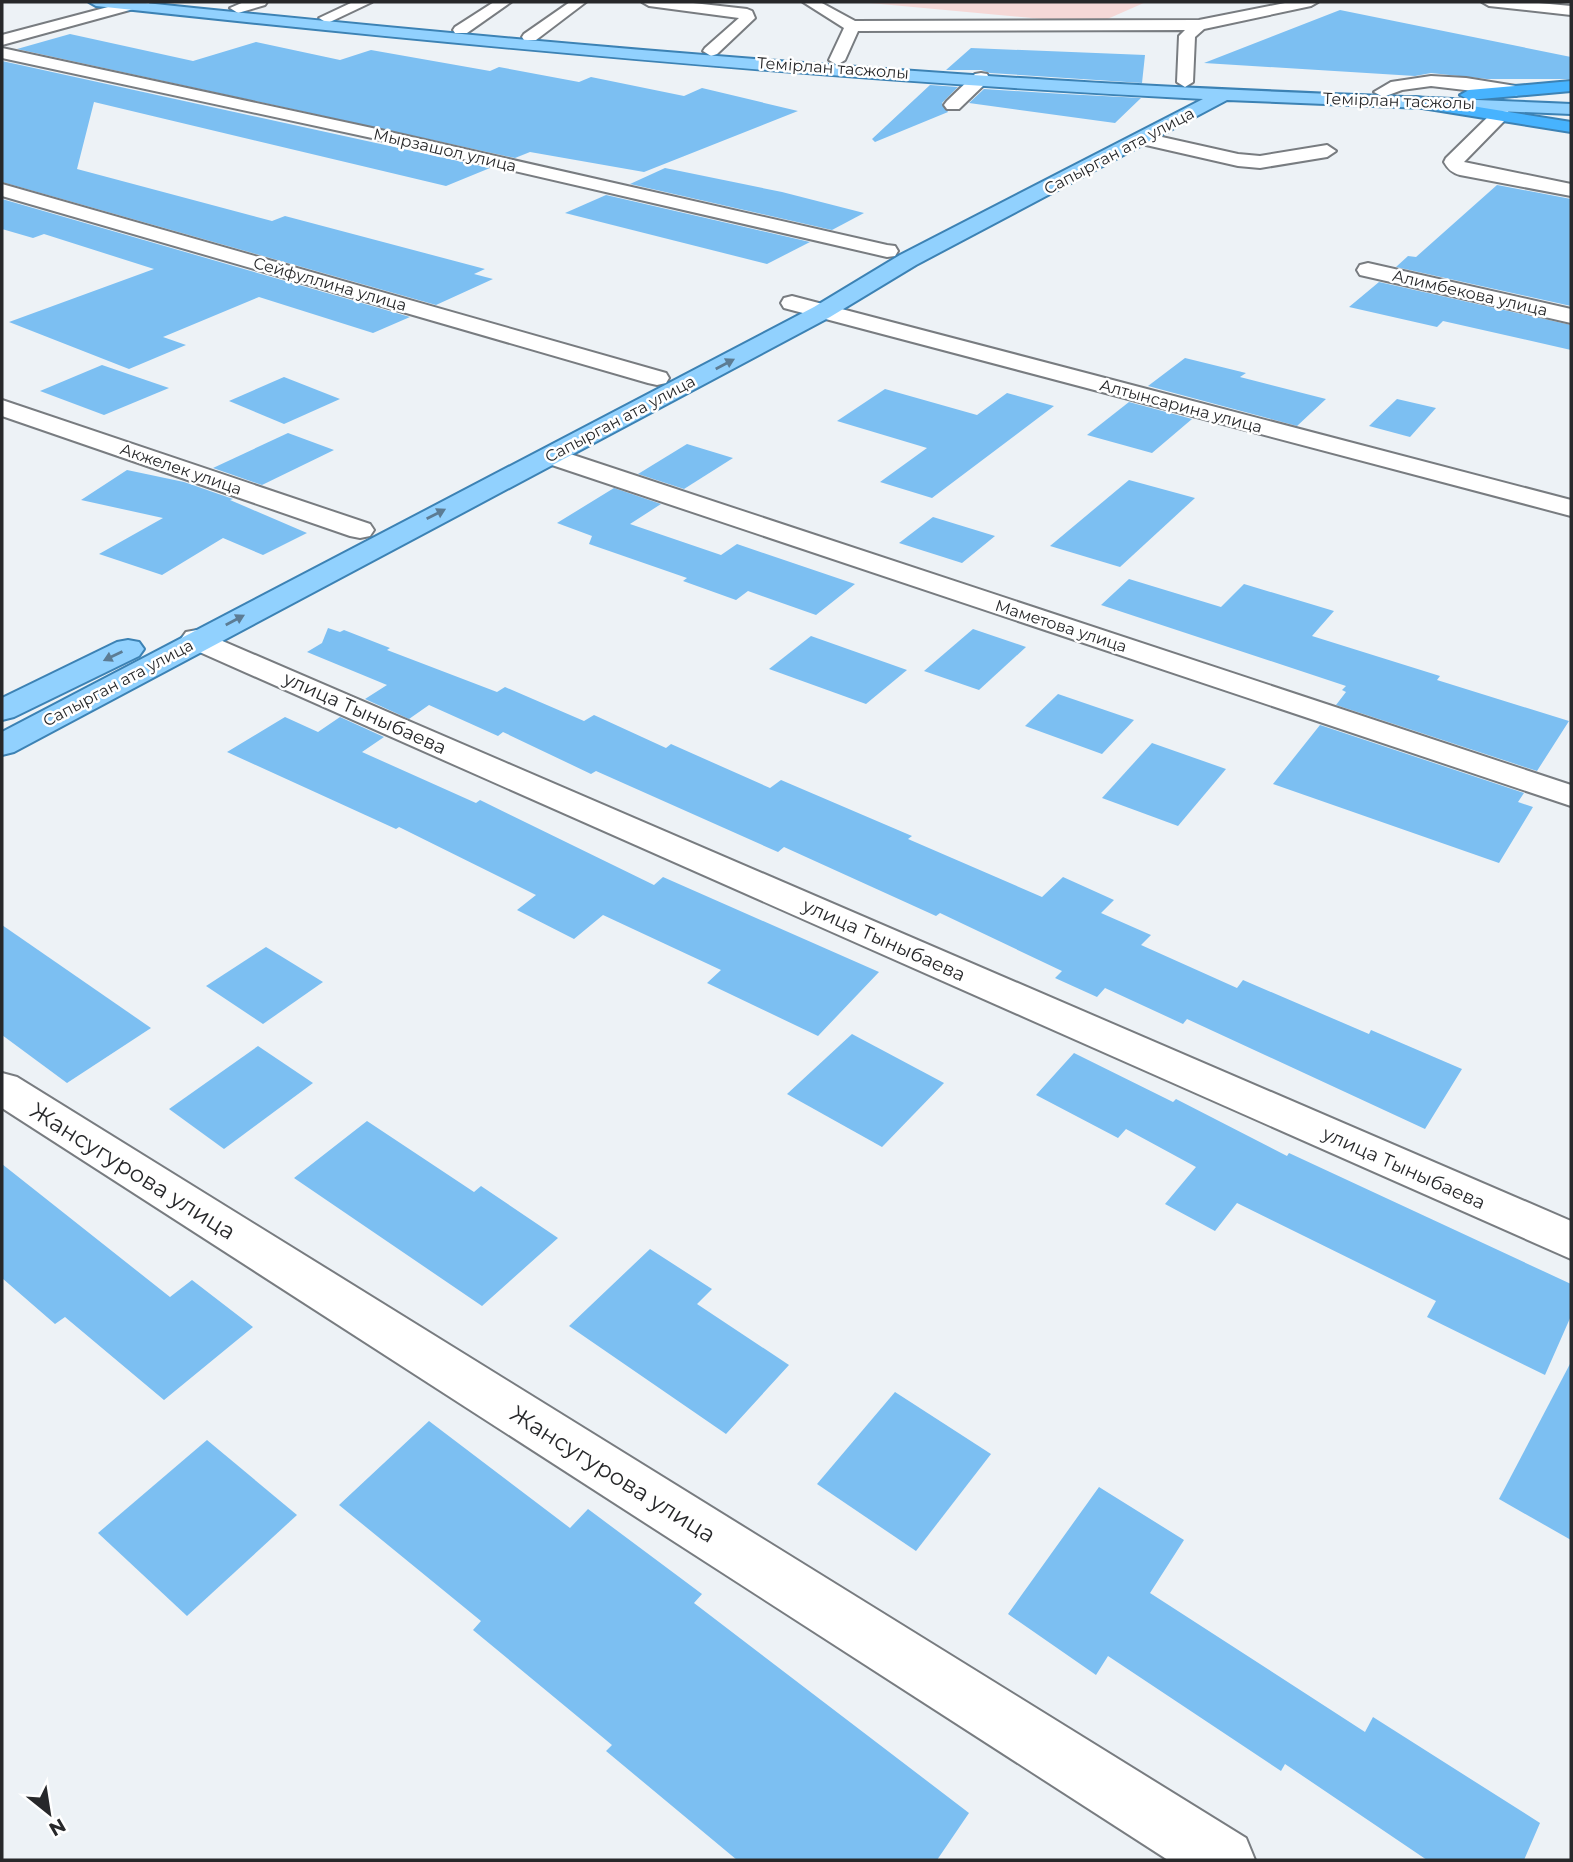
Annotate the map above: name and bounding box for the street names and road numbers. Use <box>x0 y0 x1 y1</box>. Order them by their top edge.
street label: Темірлан тасжолы <box>756 53 910 83</box>
street label: Темірлан тасжолы <box>1323 89 1475 113</box>
street label: Сапырган ата улица <box>1041 103 1197 199</box>
street label: Мырзашол улица <box>372 124 518 176</box>
street label: Сейфуллина улица <box>251 253 409 315</box>
street label: Алимбекова улица <box>1391 266 1549 320</box>
street label: Сапырган ата улица <box>542 371 698 467</box>
street label: Алтынсарина улица <box>1098 375 1264 437</box>
street label: Акжелек улица <box>118 439 244 499</box>
street label: Маметова улица <box>993 596 1129 656</box>
street label: Сапырган ата улица <box>40 635 196 731</box>
street label: улица Тыныбаева <box>279 666 450 759</box>
street label: улица Тыныбаева <box>798 893 969 986</box>
street label: Жансугурова улица <box>25 1096 241 1246</box>
street label: улица Тыныбаева <box>1318 1121 1489 1214</box>
street label: Жансугурова улица <box>505 1399 721 1549</box>

